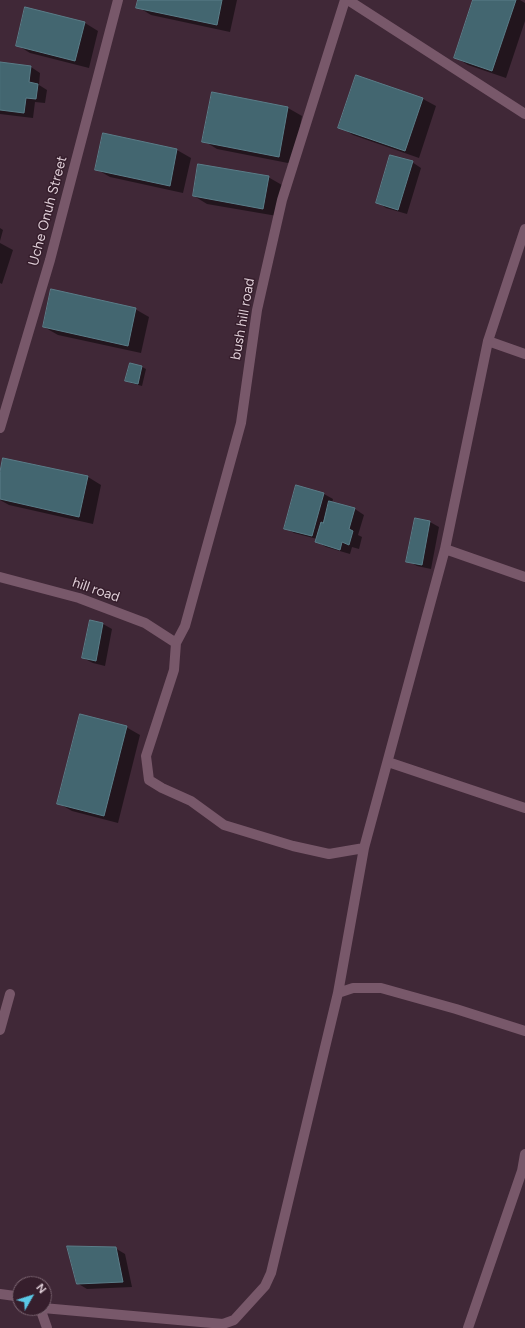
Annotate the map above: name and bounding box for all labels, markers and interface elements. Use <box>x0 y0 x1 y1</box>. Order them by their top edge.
street label: Uche Onuh Street <box>25 154 71 268</box>
street label: bush hill road <box>228 277 258 361</box>
street label: hill road <box>70 574 122 606</box>
north arrow <box>12 1276 52 1316</box>
text: N <box>33 1281 49 1296</box>

